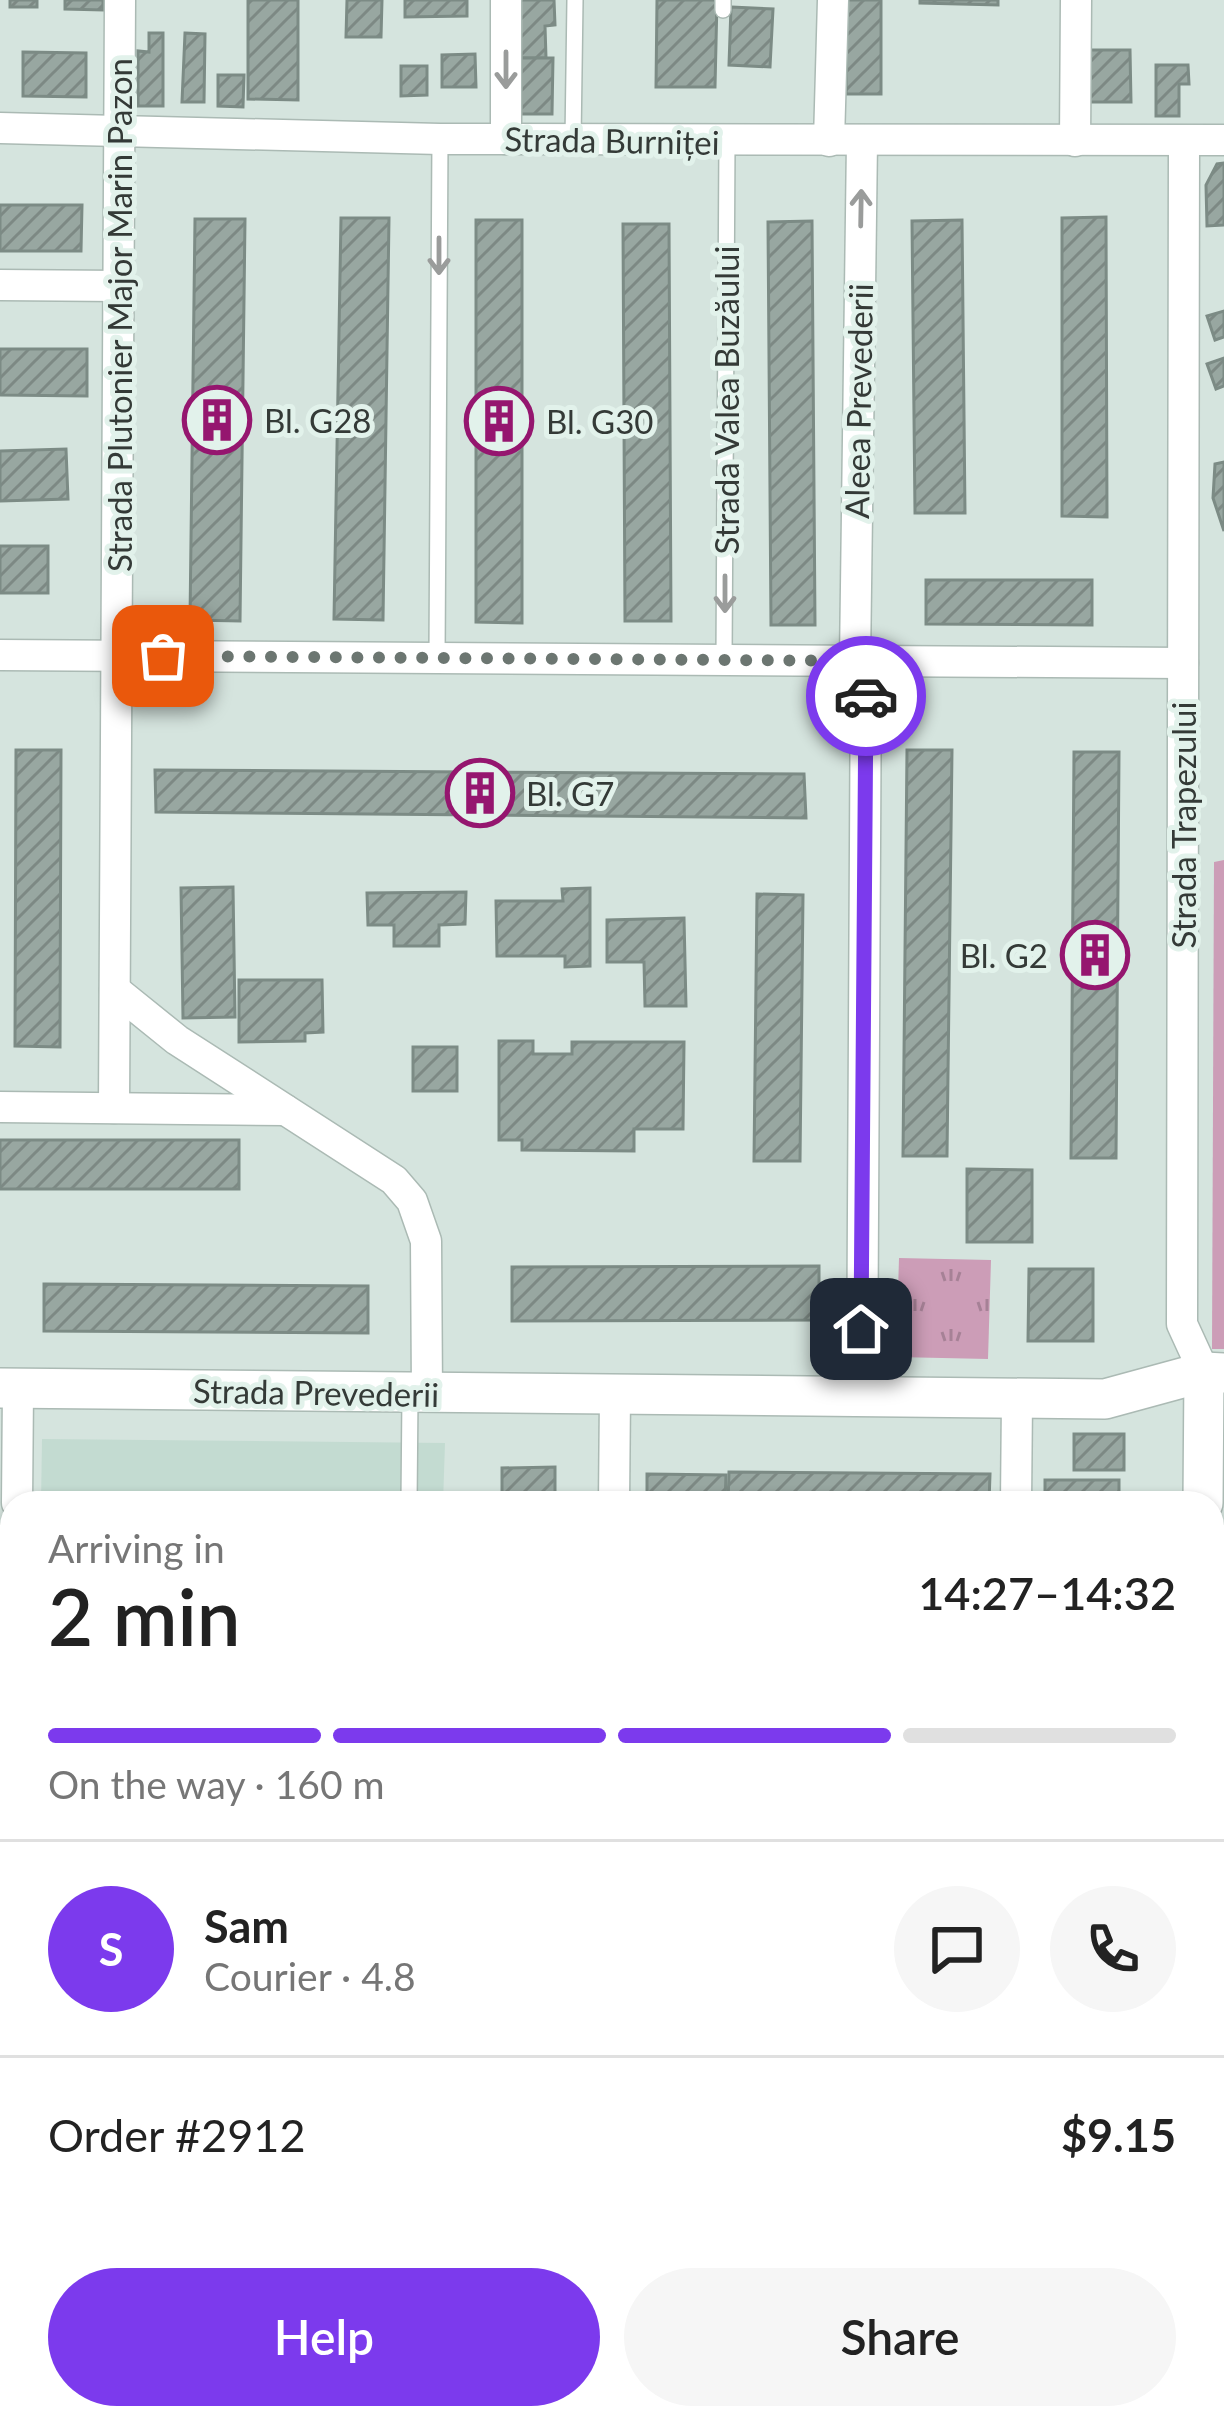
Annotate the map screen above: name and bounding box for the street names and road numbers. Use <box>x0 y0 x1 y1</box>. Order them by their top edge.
street label: Strada Plutonier Major Marin Pazon <box>99 58 139 572</box>
street label: Strada Burniței <box>504 118 720 162</box>
street label: Strada Valea Buzăului <box>706 246 746 554</box>
street label: Aleea Prevederii <box>836 283 880 519</box>
street label: Strada Trapezului <box>1163 702 1203 948</box>
street label: Strada Prevederii <box>193 1370 439 1414</box>

